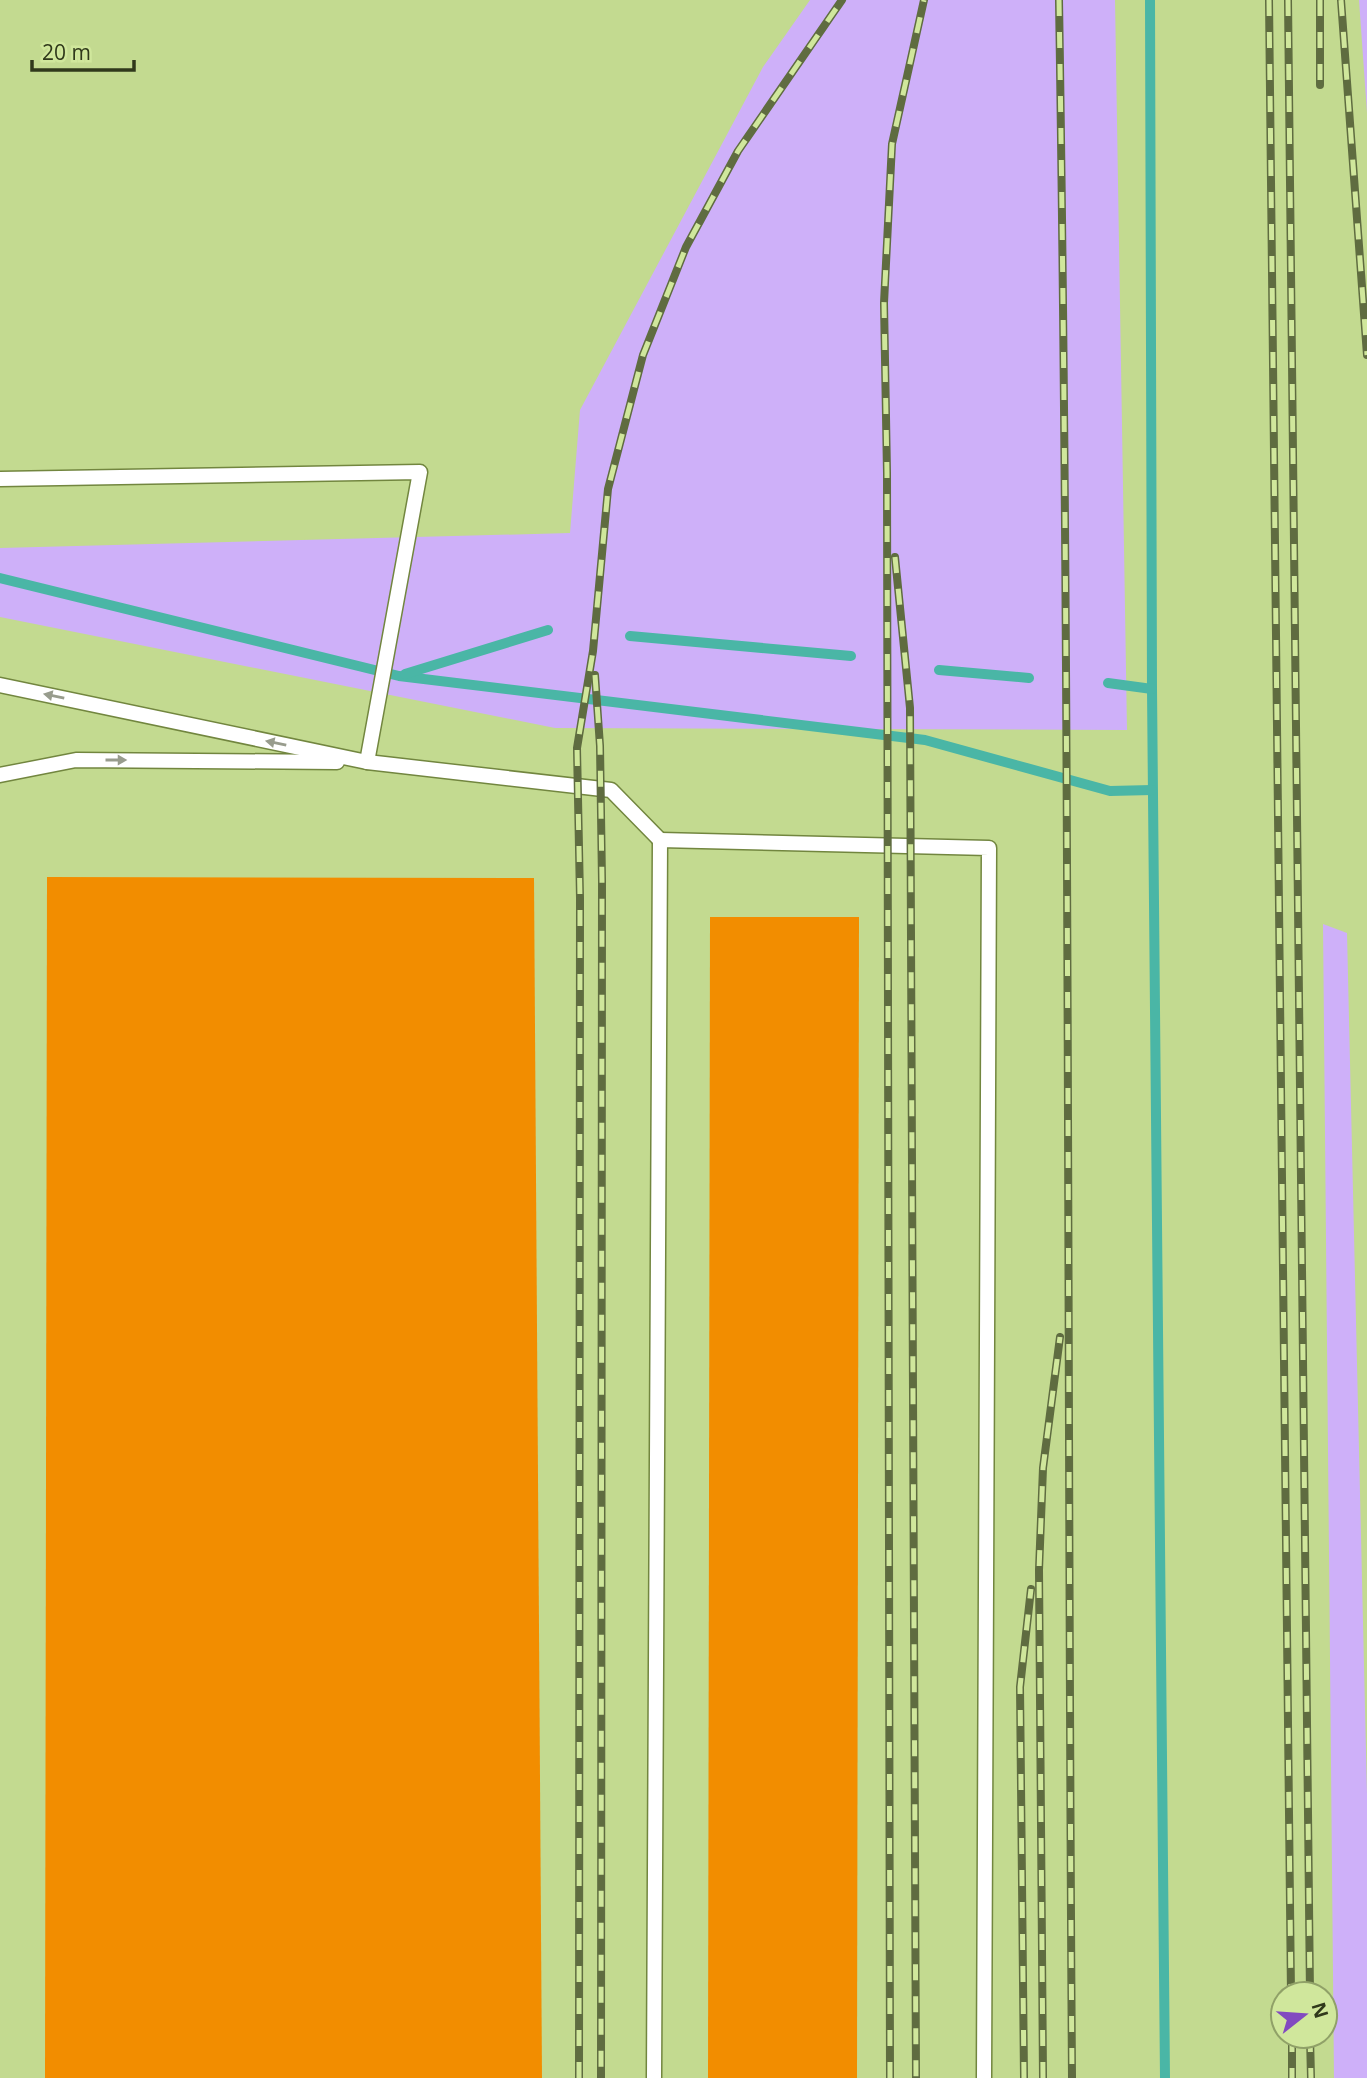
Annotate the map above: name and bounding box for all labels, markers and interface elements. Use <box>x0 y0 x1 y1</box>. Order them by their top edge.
scale bar <box>32 28 133 72</box>
text: 20 m <box>42 38 91 66</box>
one-way arrow <box>43 690 65 701</box>
one-way arrow <box>265 737 287 748</box>
one-way arrow <box>105 754 127 766</box>
north arrow <box>1269 1980 1339 2050</box>
text: N <box>1306 1999 1335 2021</box>

